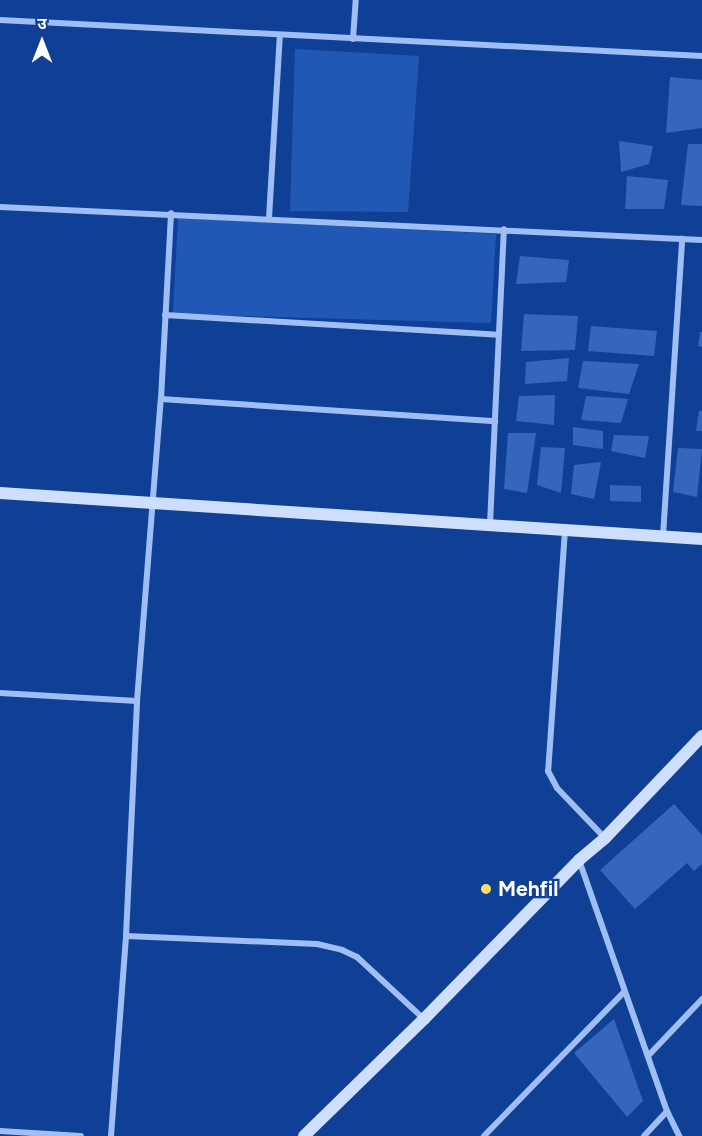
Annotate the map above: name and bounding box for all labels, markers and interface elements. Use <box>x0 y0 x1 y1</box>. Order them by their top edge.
north arrow <box>12 12 72 72</box>
text: उ <box>37 14 47 33</box>
place label: Mehfil <box>498 876 559 902</box>
marker: Mehfil <box>479 882 493 896</box>

